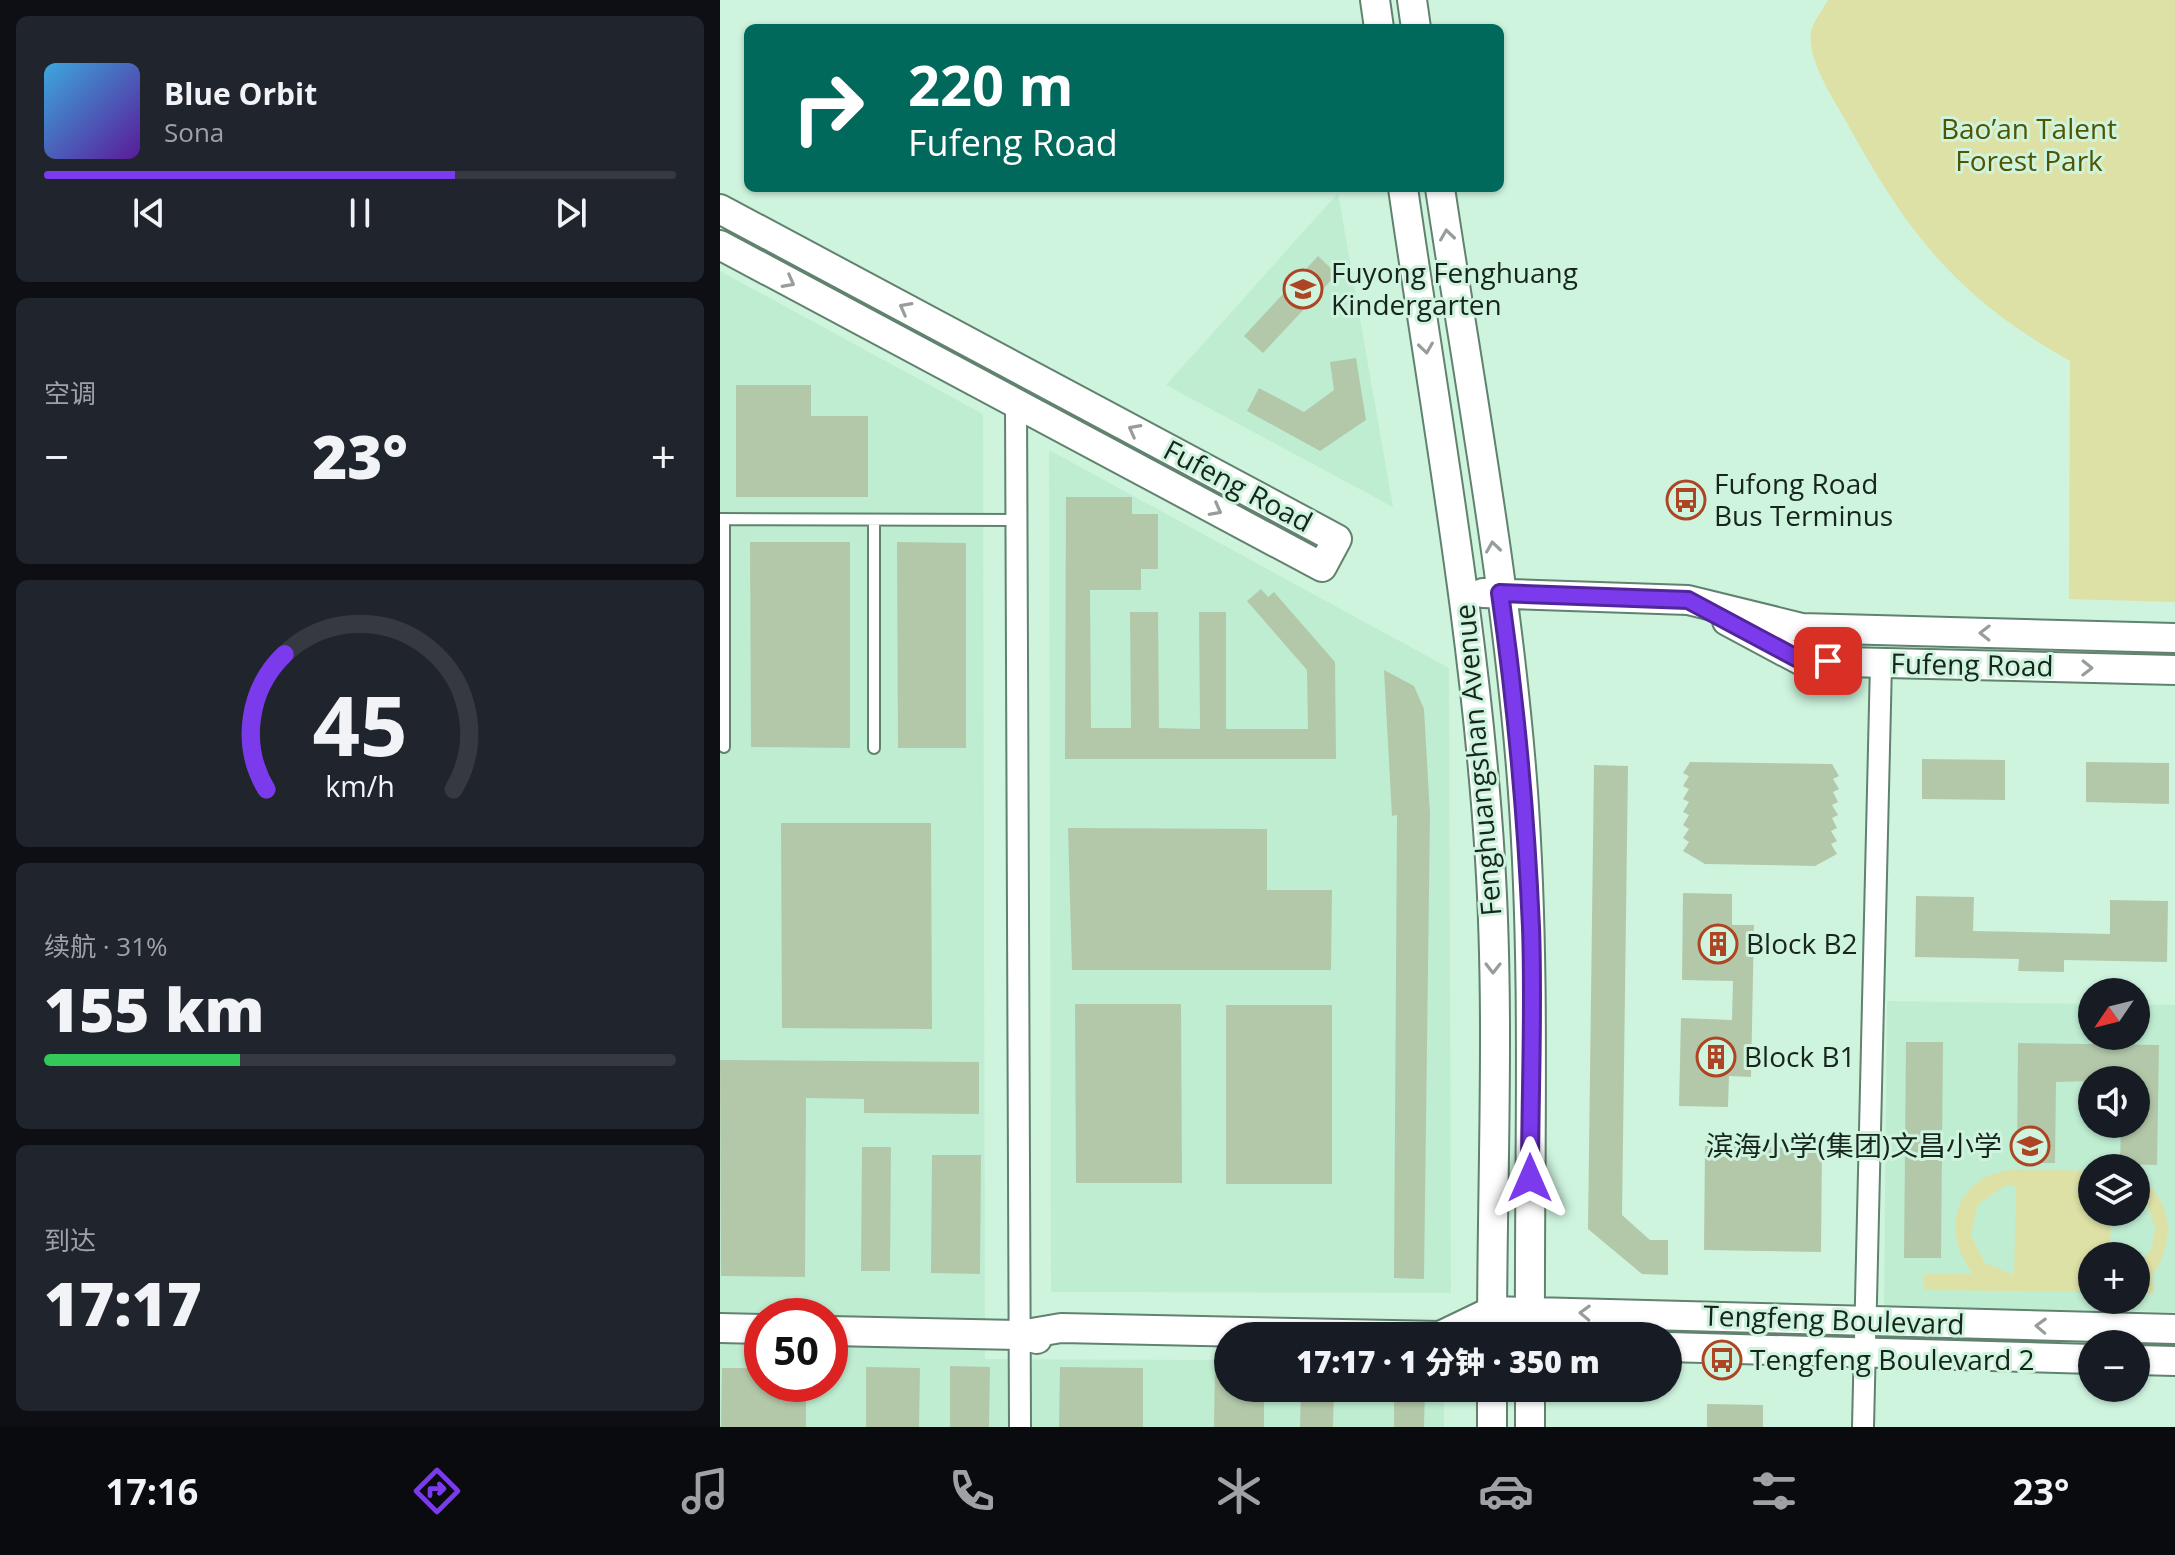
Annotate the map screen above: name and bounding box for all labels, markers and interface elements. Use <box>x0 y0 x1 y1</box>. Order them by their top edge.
text: 220 m <box>908 46 1074 122</box>
icon: right <box>776 56 880 160</box>
text: Blue Orbit <box>164 73 317 114</box>
park label: Bao’an Talent Forest Park <box>1941 109 2117 179</box>
text: Sona <box>164 114 224 150</box>
text: Fufeng Road <box>908 118 1118 167</box>
icon: previous <box>127 191 171 235</box>
icon: pause <box>338 191 382 235</box>
icon: next <box>549 191 593 235</box>
one-way arrow <box>1439 228 1456 242</box>
place label: Fuyong Fenghuang Kindergarten <box>1331 253 1578 323</box>
school or university icon: Fuyong Fenghuang Kindergarten <box>1282 268 1324 310</box>
one-way arrow <box>780 273 795 288</box>
one-way arrow <box>899 302 913 317</box>
one-way arrow <box>1417 341 1434 355</box>
text: 空调 <box>44 375 96 411</box>
text: 23° <box>312 415 408 497</box>
one-way arrow <box>1128 425 1143 440</box>
text: − <box>44 426 69 486</box>
text: + <box>651 426 676 486</box>
street label: Fufeng Road <box>1157 430 1319 540</box>
place label: Fufong Road Bus Terminus <box>1714 464 1893 534</box>
bus stop icon: Fufong Road Bus Terminus <box>1665 479 1707 521</box>
one-way arrow <box>1208 500 1222 515</box>
one-way arrow <box>1485 541 1502 554</box>
street label: Fenghuangshan Avenue <box>1444 603 1510 918</box>
one-way arrow <box>1978 624 1991 642</box>
pin <box>1794 627 1862 695</box>
icon: arrive <box>1806 639 1850 683</box>
street label: Fufeng Road <box>1890 644 2054 684</box>
one-way arrow <box>2081 659 2094 676</box>
text: 45 <box>312 666 408 779</box>
text: km/h <box>325 766 395 805</box>
building icon: Block B2 <box>1697 923 1739 965</box>
place label: Block B2 <box>1746 924 1858 962</box>
text: 续航 · 31% <box>44 928 168 964</box>
one-way arrow <box>1484 962 1502 975</box>
text: 155 km <box>44 968 265 1050</box>
north arrow <box>2078 978 2150 1050</box>
map controls <box>2078 978 2150 1402</box>
building icon: Block B1 <box>1695 1036 1737 1078</box>
place label: Block B1 <box>1744 1037 1856 1075</box>
button: sound <box>2078 1066 2150 1138</box>
school or university icon: 滨海小学(集团)文昌小学 <box>2009 1125 2051 1167</box>
place label: 滨海小学(集团)文昌小学 <box>1705 1126 2002 1164</box>
position arrow <box>1488 1136 1572 1220</box>
button: layers <box>2078 1154 2150 1226</box>
text: 到达 <box>44 1222 96 1258</box>
button: + <box>2078 1242 2150 1314</box>
text: 17:17 <box>44 1262 202 1344</box>
street label: Tengfeng Boulevard <box>1703 1295 1965 1343</box>
speed limit sign: 50 <box>744 1298 848 1402</box>
one-way arrow <box>1578 1304 1591 1321</box>
one-way arrow <box>2034 1317 2047 1334</box>
button: − <box>2078 1330 2150 1402</box>
bus stop icon: Tengfeng Boulevard 2 <box>1701 1339 1743 1381</box>
place label: Tengfeng Boulevard 2 <box>1750 1340 2035 1378</box>
text: 17:17 · 1 分钟 · 350 m <box>1296 1341 1600 1382</box>
icon: directions <box>409 1463 465 1519</box>
icon: music <box>677 1463 733 1519</box>
icon: phone <box>944 1463 1000 1519</box>
icon: climate <box>1211 1463 1267 1519</box>
icon: car <box>1478 1463 1534 1519</box>
icon: filters <box>1746 1463 1802 1519</box>
text: 17:16 <box>106 1467 198 1516</box>
text: 23° <box>2013 1467 2069 1516</box>

